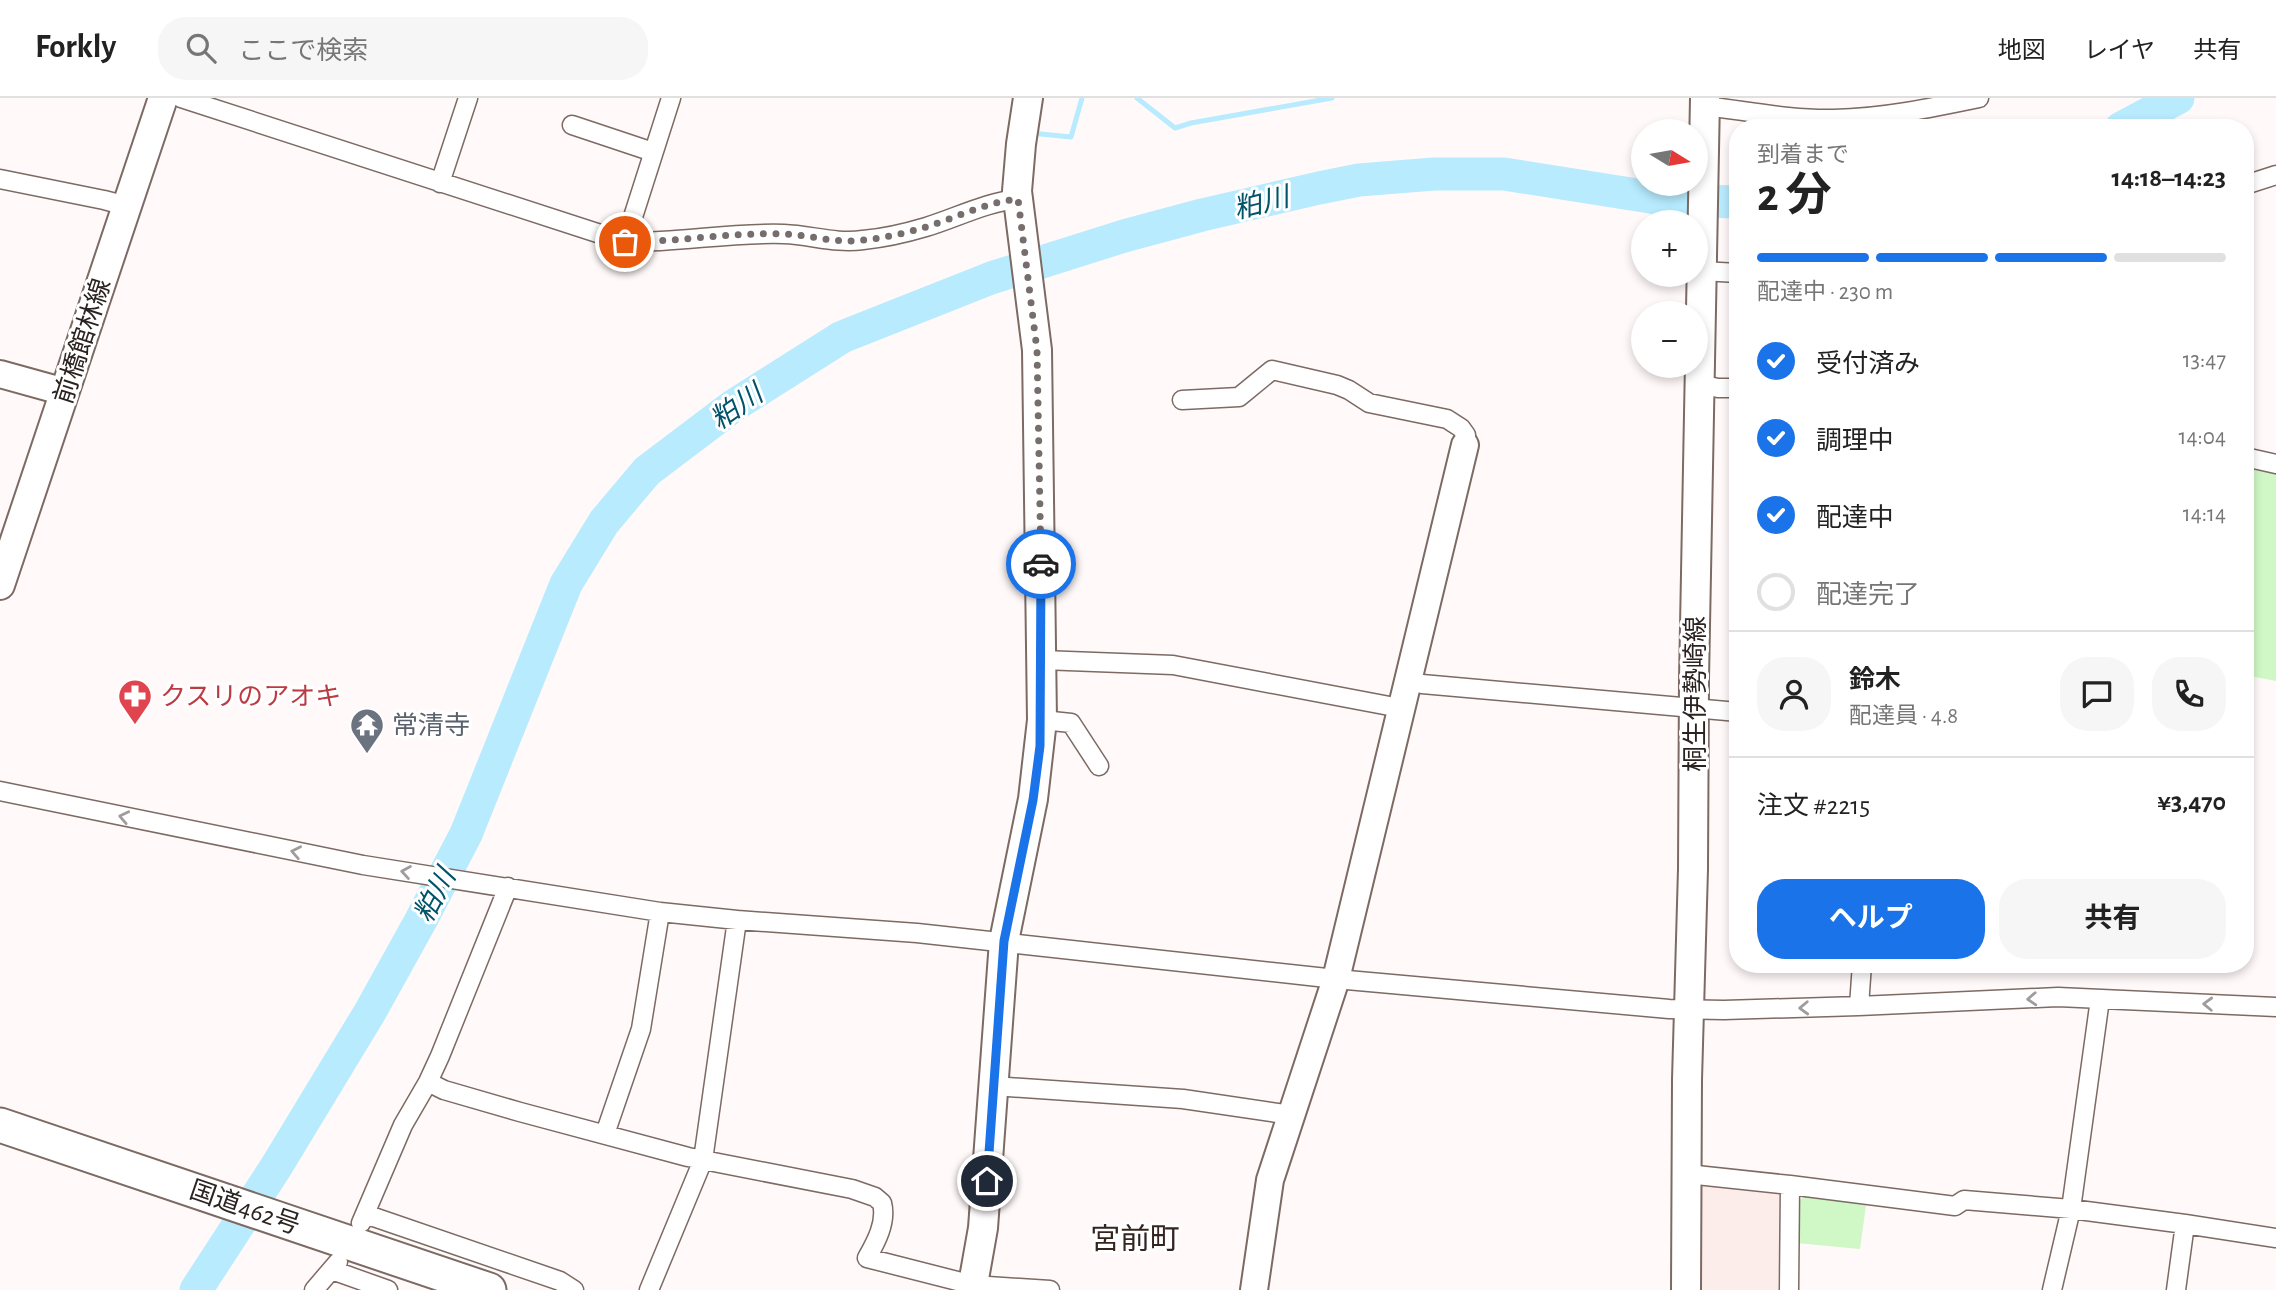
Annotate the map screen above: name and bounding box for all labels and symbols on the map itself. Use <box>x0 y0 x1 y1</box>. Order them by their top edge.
north arrow <box>1631 119 1708 196</box>
water label: 粕川 <box>1230 181 1295 224</box>
pin <box>595 212 655 272</box>
street label: 前橋館林線 <box>50 275 115 407</box>
water label: 粕川 <box>705 377 771 435</box>
courier <box>1006 529 1076 599</box>
street label: 桐生伊勢崎線 <box>1682 616 1709 772</box>
pharmacy icon: クスリのアオキ <box>116 677 154 726</box>
place label: クスリのアオキ <box>160 684 341 710</box>
temple icon: 常清寺 <box>348 706 386 755</box>
place label: 常清寺 <box>392 712 470 739</box>
one-way arrow <box>118 810 130 825</box>
one-way arrow <box>290 845 302 860</box>
water label: 粕川 <box>408 861 463 927</box>
one-way arrow <box>401 865 412 880</box>
one-way arrow <box>2026 991 2037 1006</box>
one-way arrow <box>2202 997 2213 1012</box>
one-way arrow <box>1799 1000 1809 1016</box>
pin <box>957 1151 1017 1211</box>
street label: 国道462号 <box>186 1176 303 1239</box>
district label: 宮前町 <box>1090 1223 1180 1255</box>

